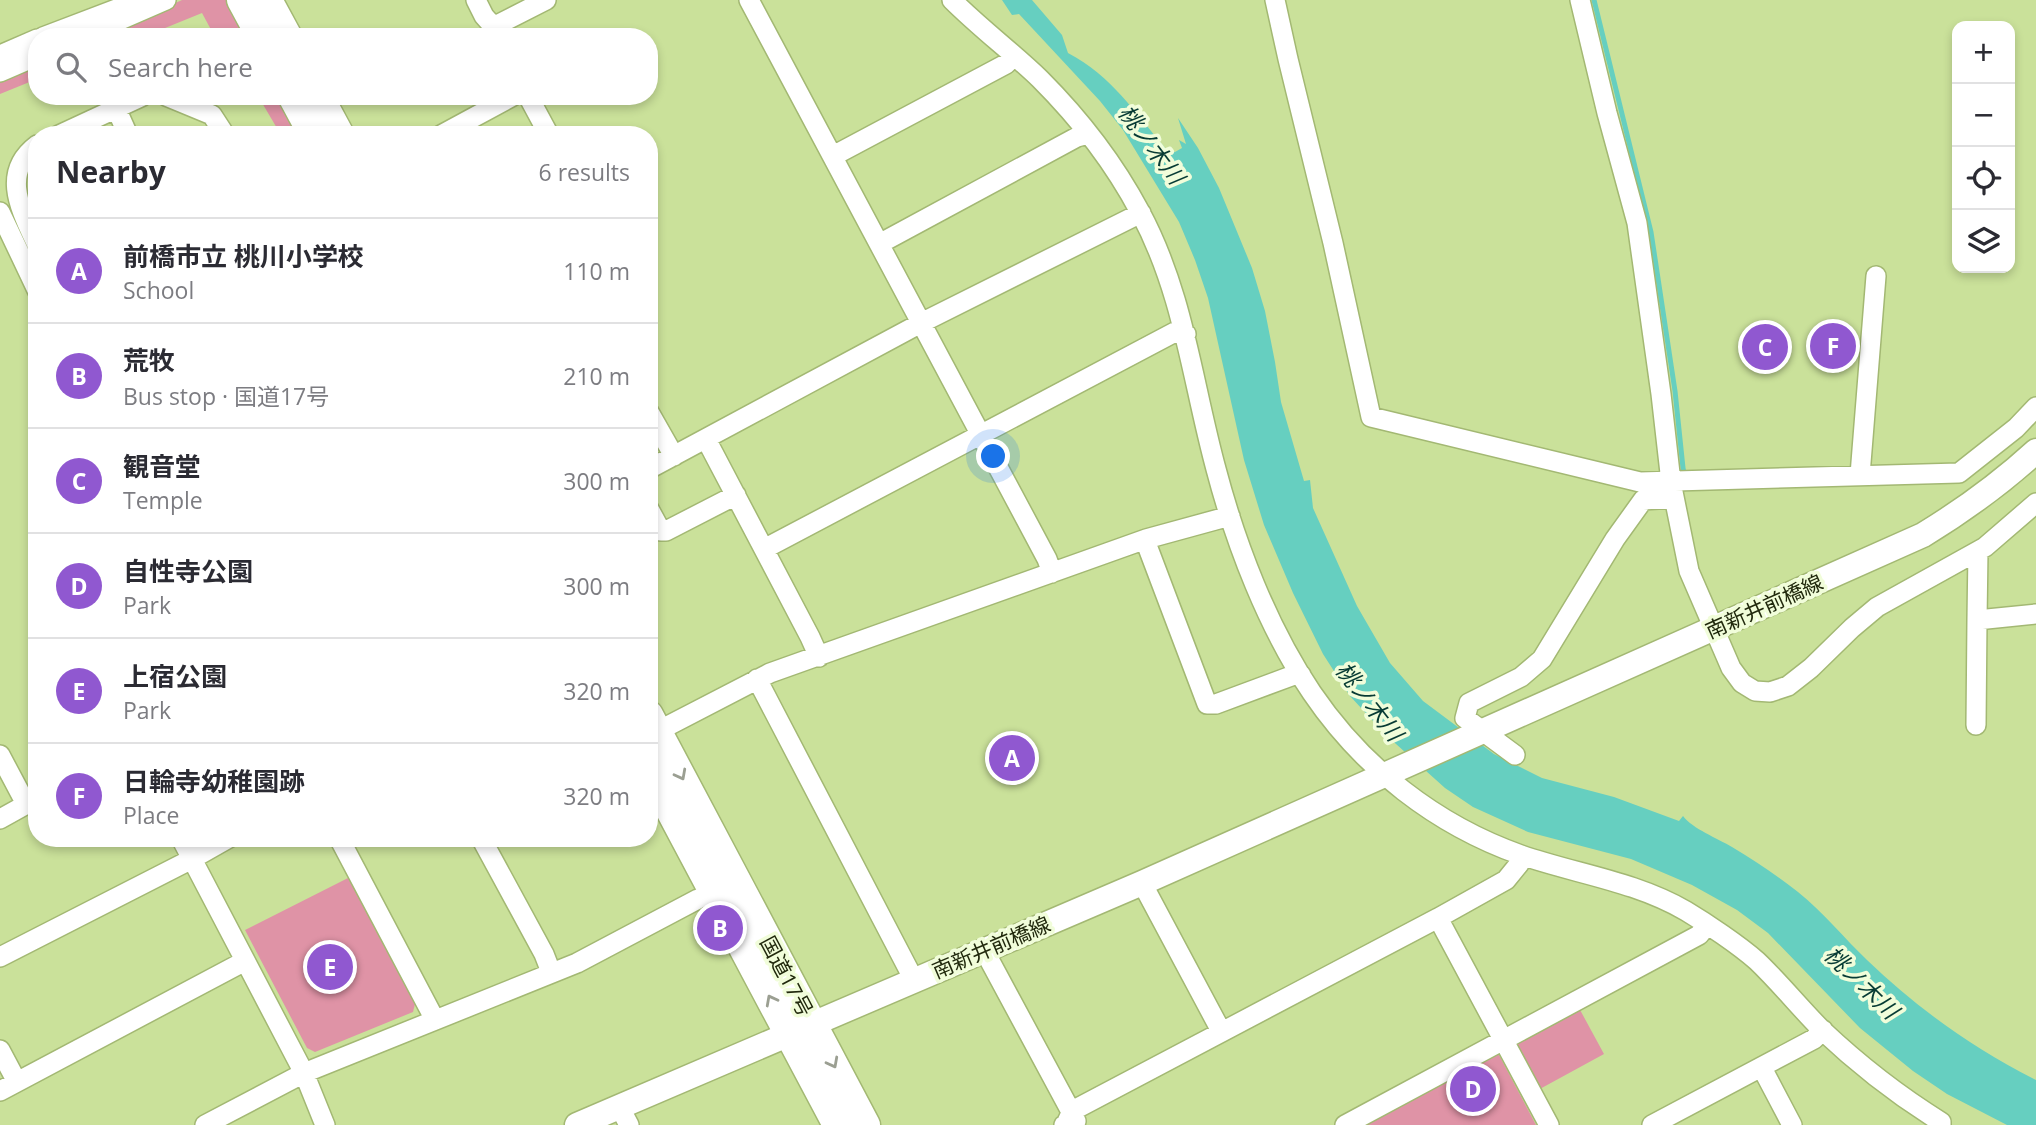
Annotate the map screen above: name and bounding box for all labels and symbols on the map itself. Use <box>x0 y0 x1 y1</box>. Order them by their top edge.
water label: 桃ノ木川 <box>1112 98 1194 193</box>
pin: F <box>1810 320 1856 372</box>
pin: C <box>1742 321 1788 373</box>
your location <box>976 439 1010 473</box>
street label: 南新井前橋線 <box>1701 568 1827 644</box>
water label: 桃ノ木川 <box>1329 655 1413 749</box>
pin: A <box>989 732 1035 784</box>
one-way arrow <box>673 768 686 780</box>
pin: B <box>697 902 743 954</box>
street label: 南新井前橋線 <box>928 909 1054 985</box>
street label: 国道17号 <box>754 931 820 1021</box>
water label: 桃ノ木川 <box>1818 939 1908 1028</box>
pin: E <box>307 941 353 993</box>
one-way arrow <box>765 994 779 1007</box>
one-way arrow <box>825 1056 838 1068</box>
pin: D <box>1450 1063 1496 1115</box>

